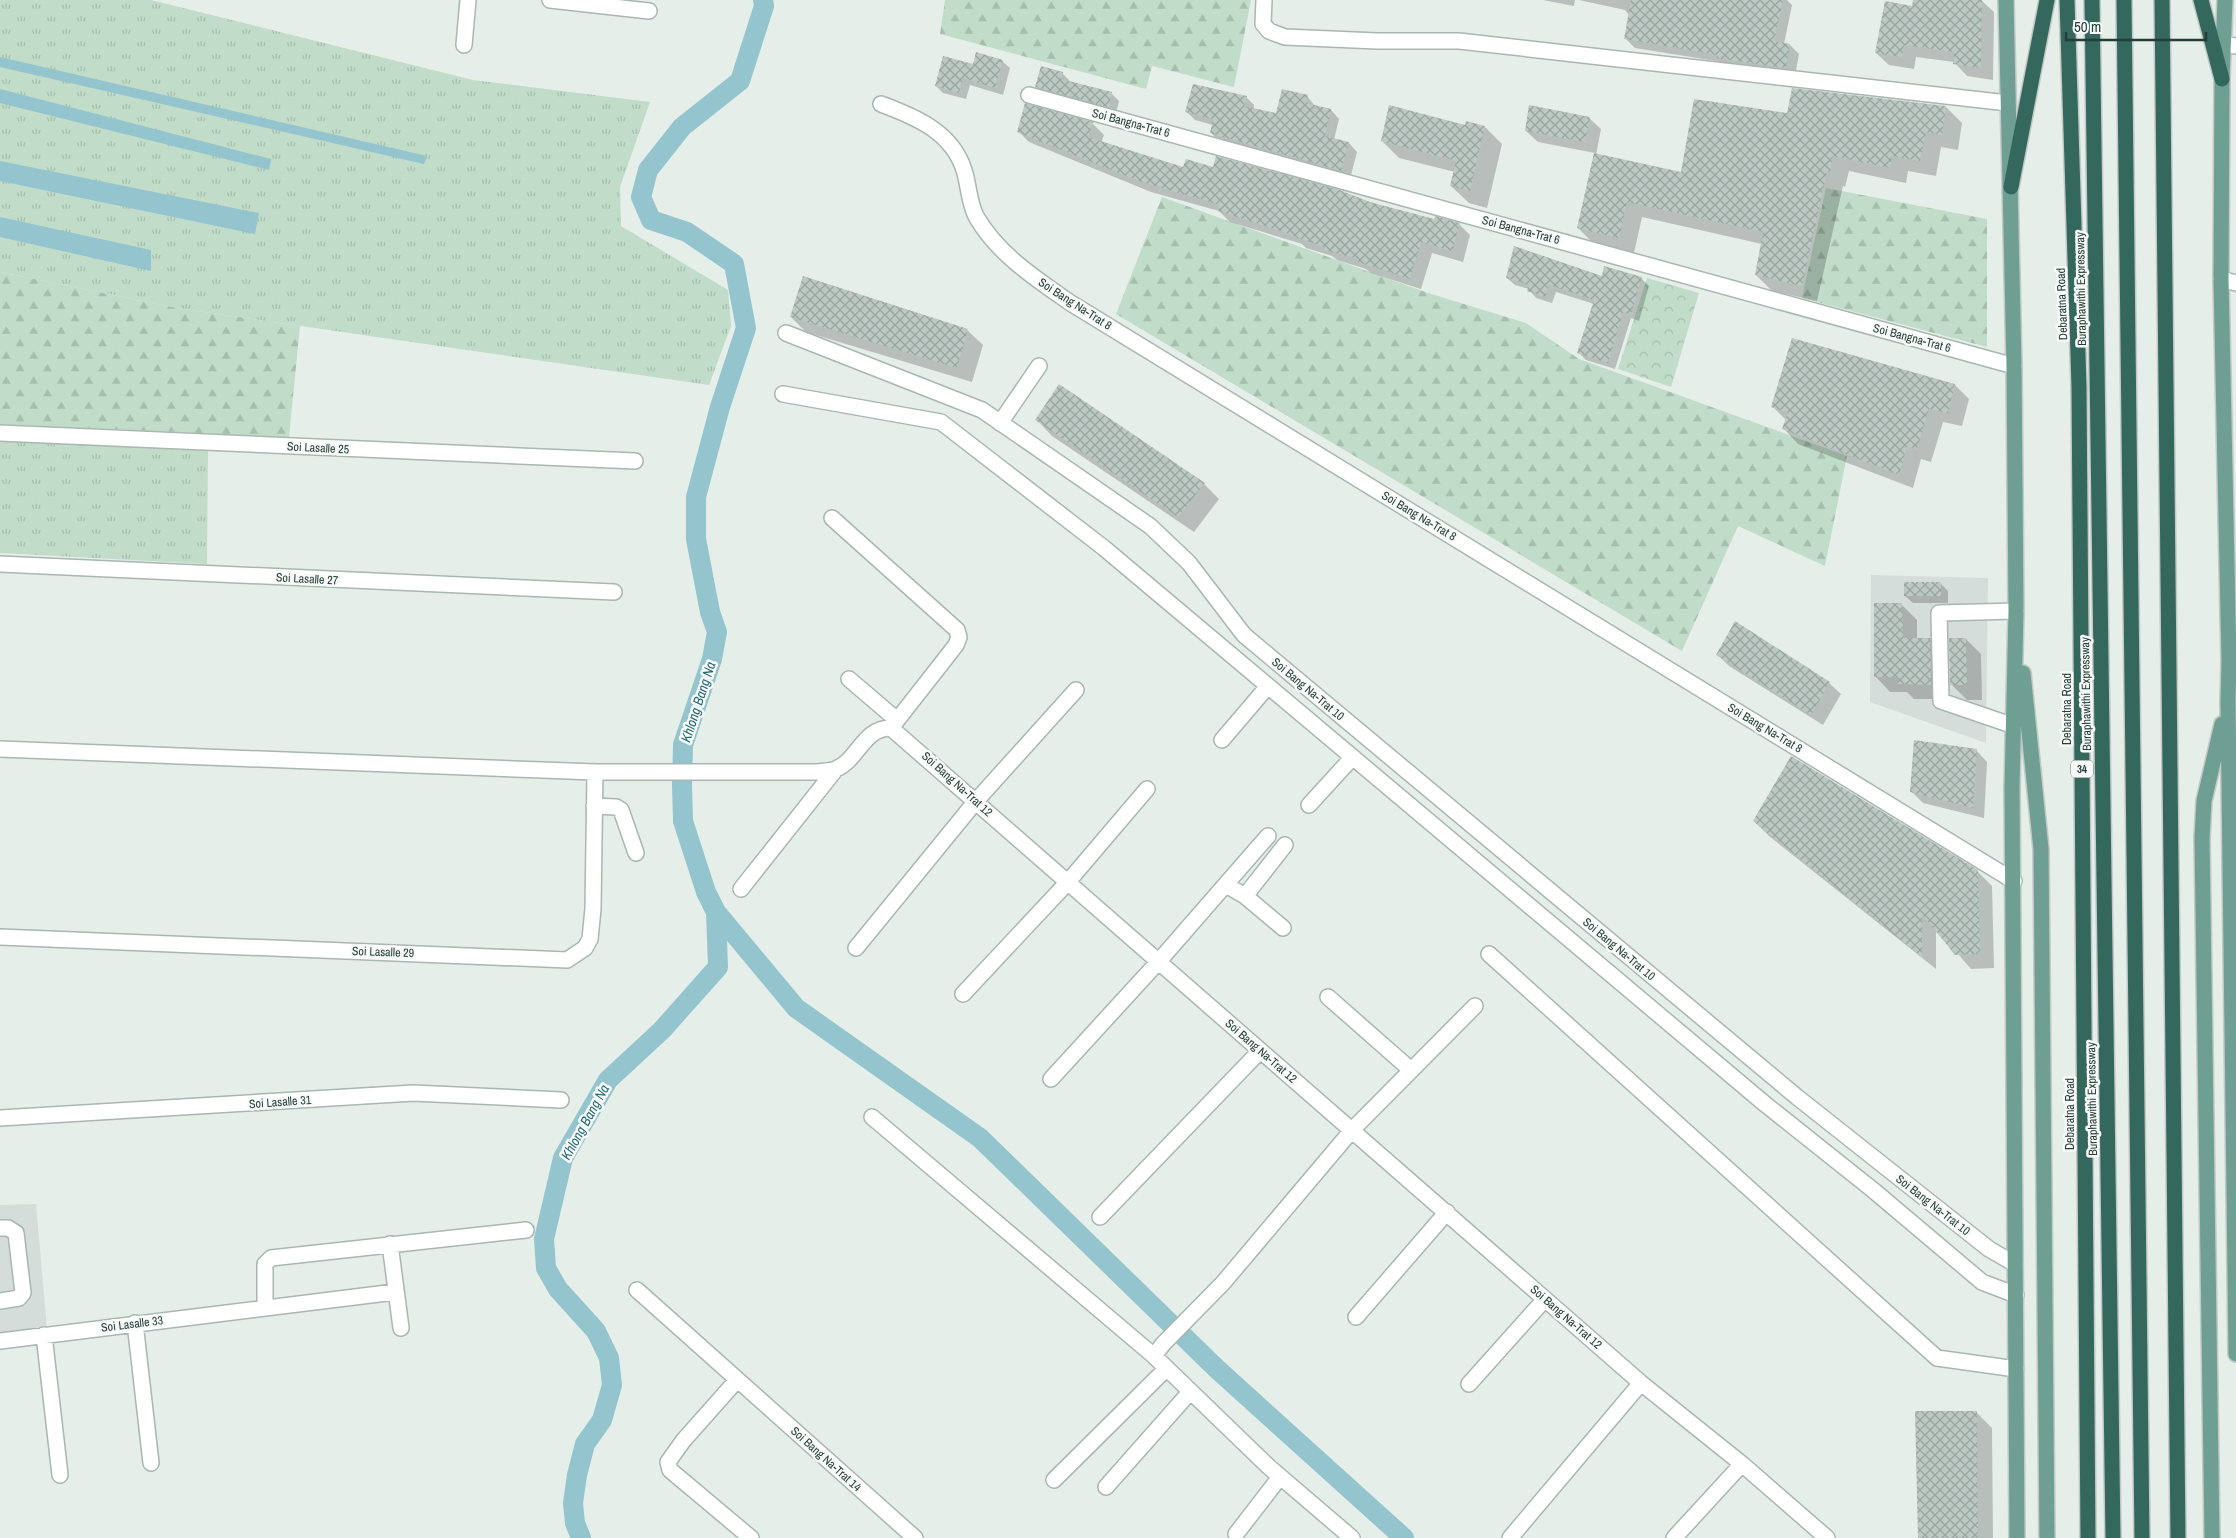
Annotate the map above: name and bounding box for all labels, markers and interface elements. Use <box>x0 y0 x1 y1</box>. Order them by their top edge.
scale bar <box>2066 10 2206 42</box>
text: 50 m <box>2074 16 2101 37</box>
street label: Soi Bangna-Trat 6 <box>1090 105 1172 141</box>
street label: Soi Bangna-Trat 6 <box>1480 212 1562 248</box>
street label: Buraphawithi Expressway <box>2072 232 2090 346</box>
street label: Debaratna Road <box>2053 268 2071 340</box>
street label: Soi Bang Na-Trat 8 <box>1035 274 1115 334</box>
street label: Soi Bangna-Trat 6 <box>1871 320 1953 356</box>
street label: Soi Lasalle 25 <box>286 438 350 458</box>
street label: Soi Bang Na-Trat 8 <box>1379 487 1459 545</box>
street label: Soi Lasalle 27 <box>275 569 339 589</box>
street label: Buraphawithi Expressway <box>2077 637 2095 751</box>
street label: Soi Bang Na-Trat 10 <box>1268 654 1348 724</box>
water label: Khlong Bang Na <box>677 659 719 745</box>
street label: Debaratna Road <box>2059 673 2075 745</box>
street label: Soi Bang Na-Trat 8 <box>1725 699 1805 757</box>
street label: Soi Bang Na-Trat 12 <box>918 748 996 820</box>
road number: 34 <box>2071 761 2093 778</box>
street label: Soi Bang Na-Trat 10 <box>1579 914 1659 984</box>
street label: Soi Lasalle 29 <box>352 943 414 961</box>
street label: Soi Bang Na-Trat 12 <box>1222 1015 1300 1087</box>
street label: Buraphawithi Expressway <box>2083 1042 2101 1156</box>
street label: Debaratna Road <box>2062 1078 2078 1150</box>
water label: Khlong Bang Na <box>557 1081 613 1163</box>
street label: Soi Lasalle 31 <box>248 1092 312 1112</box>
street label: Soi Bang Na-Trat 10 <box>1893 1171 1973 1239</box>
street label: Soi Bang Na-Trat 12 <box>1527 1281 1605 1353</box>
street label: Soi Lasalle 33 <box>100 1312 164 1336</box>
street label: Soi Bang Na-Trat 14 <box>787 1423 865 1495</box>

